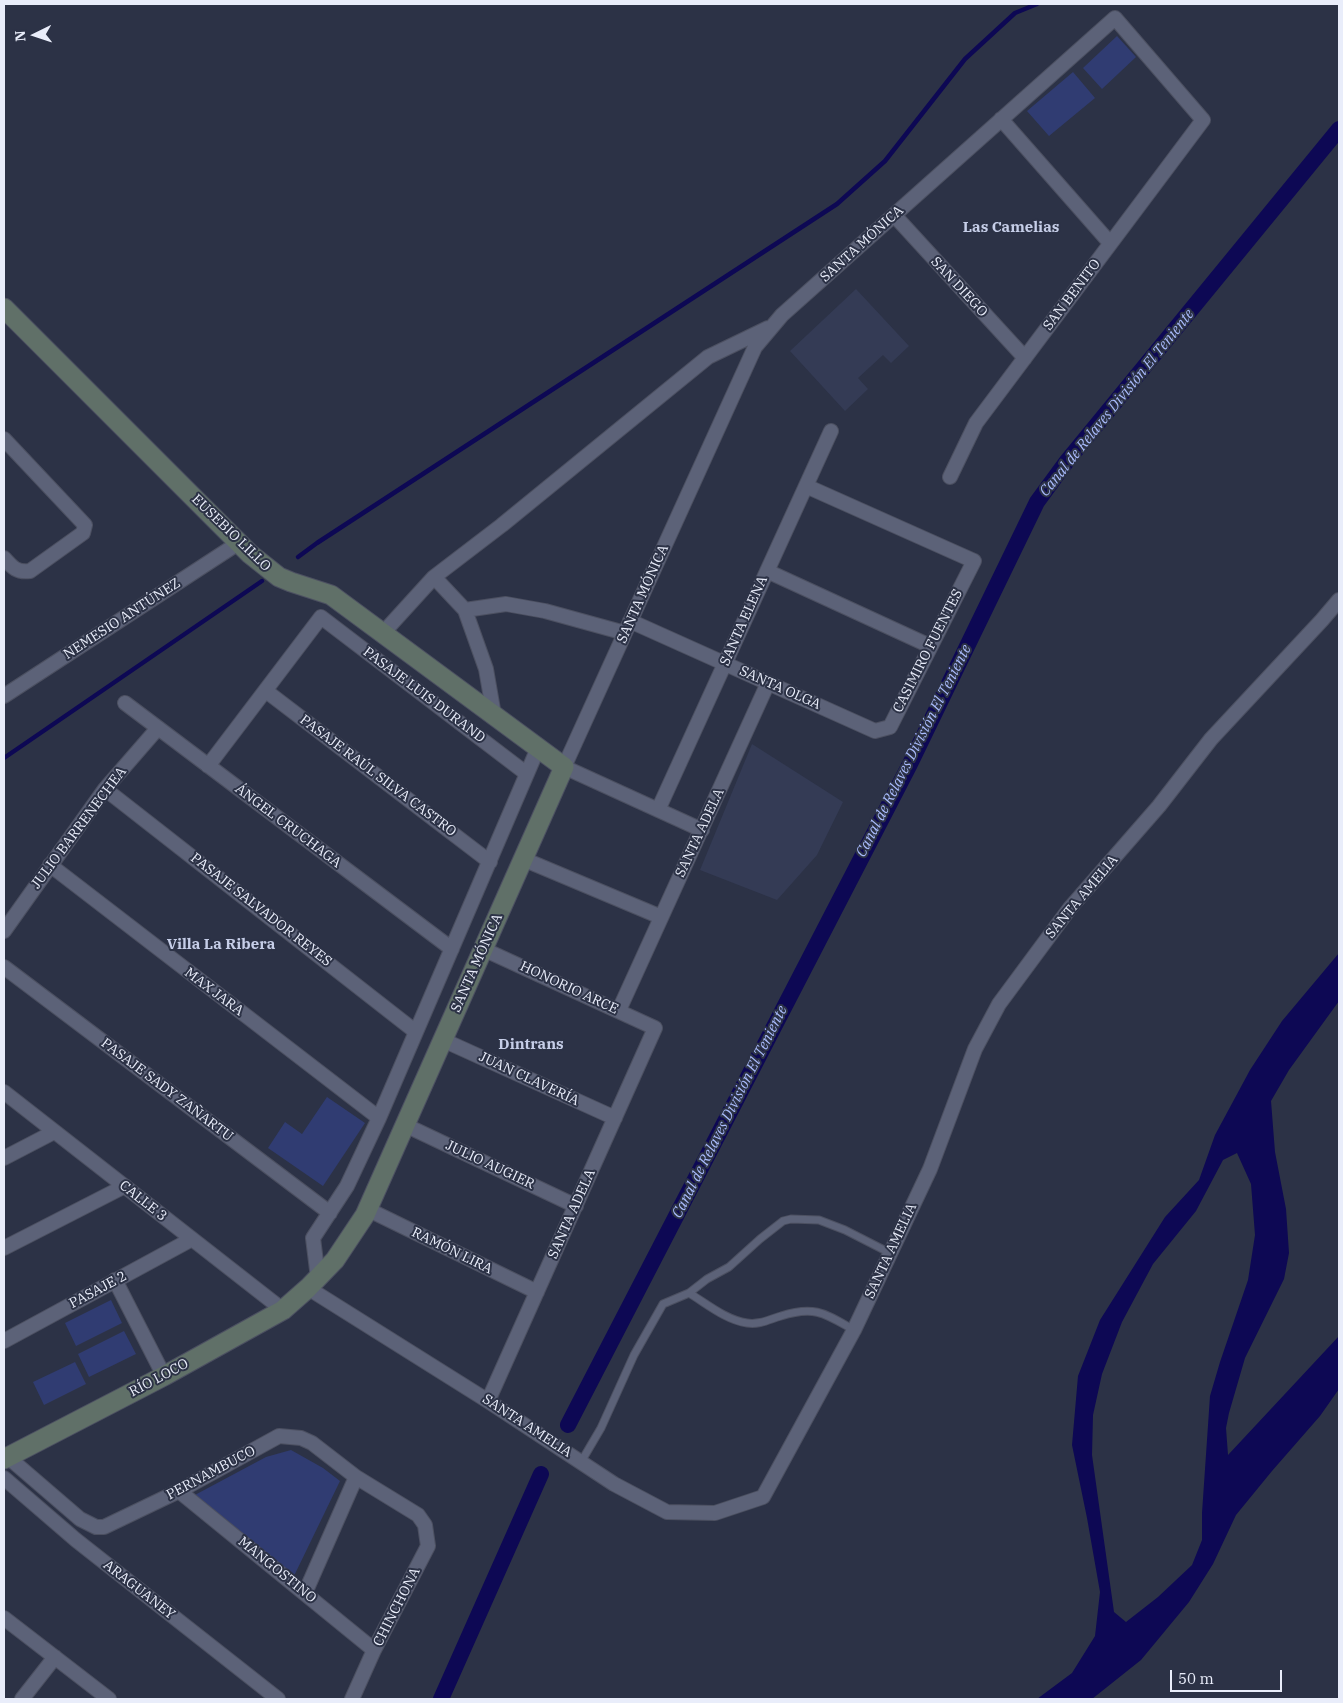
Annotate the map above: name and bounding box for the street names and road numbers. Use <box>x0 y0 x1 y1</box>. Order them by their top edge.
street label: SANTA MÓNICA <box>817 202 907 286</box>
street label: SAN DIEGO <box>927 254 991 320</box>
street label: SAN BENITO <box>1040 256 1104 334</box>
street label: EUSEBIO LILLO <box>188 491 274 575</box>
street label: SANTA MÓNICA <box>614 542 672 646</box>
street label: SANTA ELENA <box>717 574 771 668</box>
street label: NEMESIO ANTÚNEZ <box>60 575 184 663</box>
street label: CASIMIRO FUENTES <box>890 586 966 716</box>
street label: PASAJE LUIS DURAND <box>360 644 488 746</box>
street label: SANTA OLGA <box>737 663 823 713</box>
street label: PASAJE RAÚL SILVA CASTRO <box>296 712 460 840</box>
street label: JULIO BARRENECHEA <box>28 764 130 892</box>
street label: ÁNGEL CRUCHAGA <box>232 781 344 871</box>
street label: SANTA ADELA <box>672 786 728 880</box>
street label: PASAJE SALVADOR REYES <box>187 850 335 970</box>
street label: SANTA AMELIA <box>1042 852 1122 942</box>
street label: SANTA MÓNICA <box>448 911 506 1015</box>
street label: HONORIO ARCE <box>517 958 621 1018</box>
street label: MAX JARA <box>181 964 247 1020</box>
street label: PASAJE SADY ZAÑARTU <box>98 1035 236 1145</box>
street label: JUAN CLAVERÍA <box>476 1048 582 1110</box>
street label: JULIO AUGIER <box>443 1137 537 1193</box>
street label: SANTA ADELA <box>545 1167 599 1261</box>
street label: CALLE 3 <box>116 1177 170 1225</box>
street label: SANTA AMELIA <box>862 1201 920 1301</box>
street label: RAMÓN LIRA <box>409 1224 495 1278</box>
street label: PASAJE 2 <box>66 1268 130 1312</box>
street label: RÍO LOCO <box>126 1355 192 1401</box>
street label: SANTA AMELIA <box>479 1391 575 1461</box>
street label: PERNAMBUCO <box>164 1443 258 1503</box>
street label: MANGOSTINO <box>234 1533 320 1607</box>
street label: ARAGUANEY <box>100 1557 178 1623</box>
street label: CHINCHONA <box>370 1565 424 1649</box>

